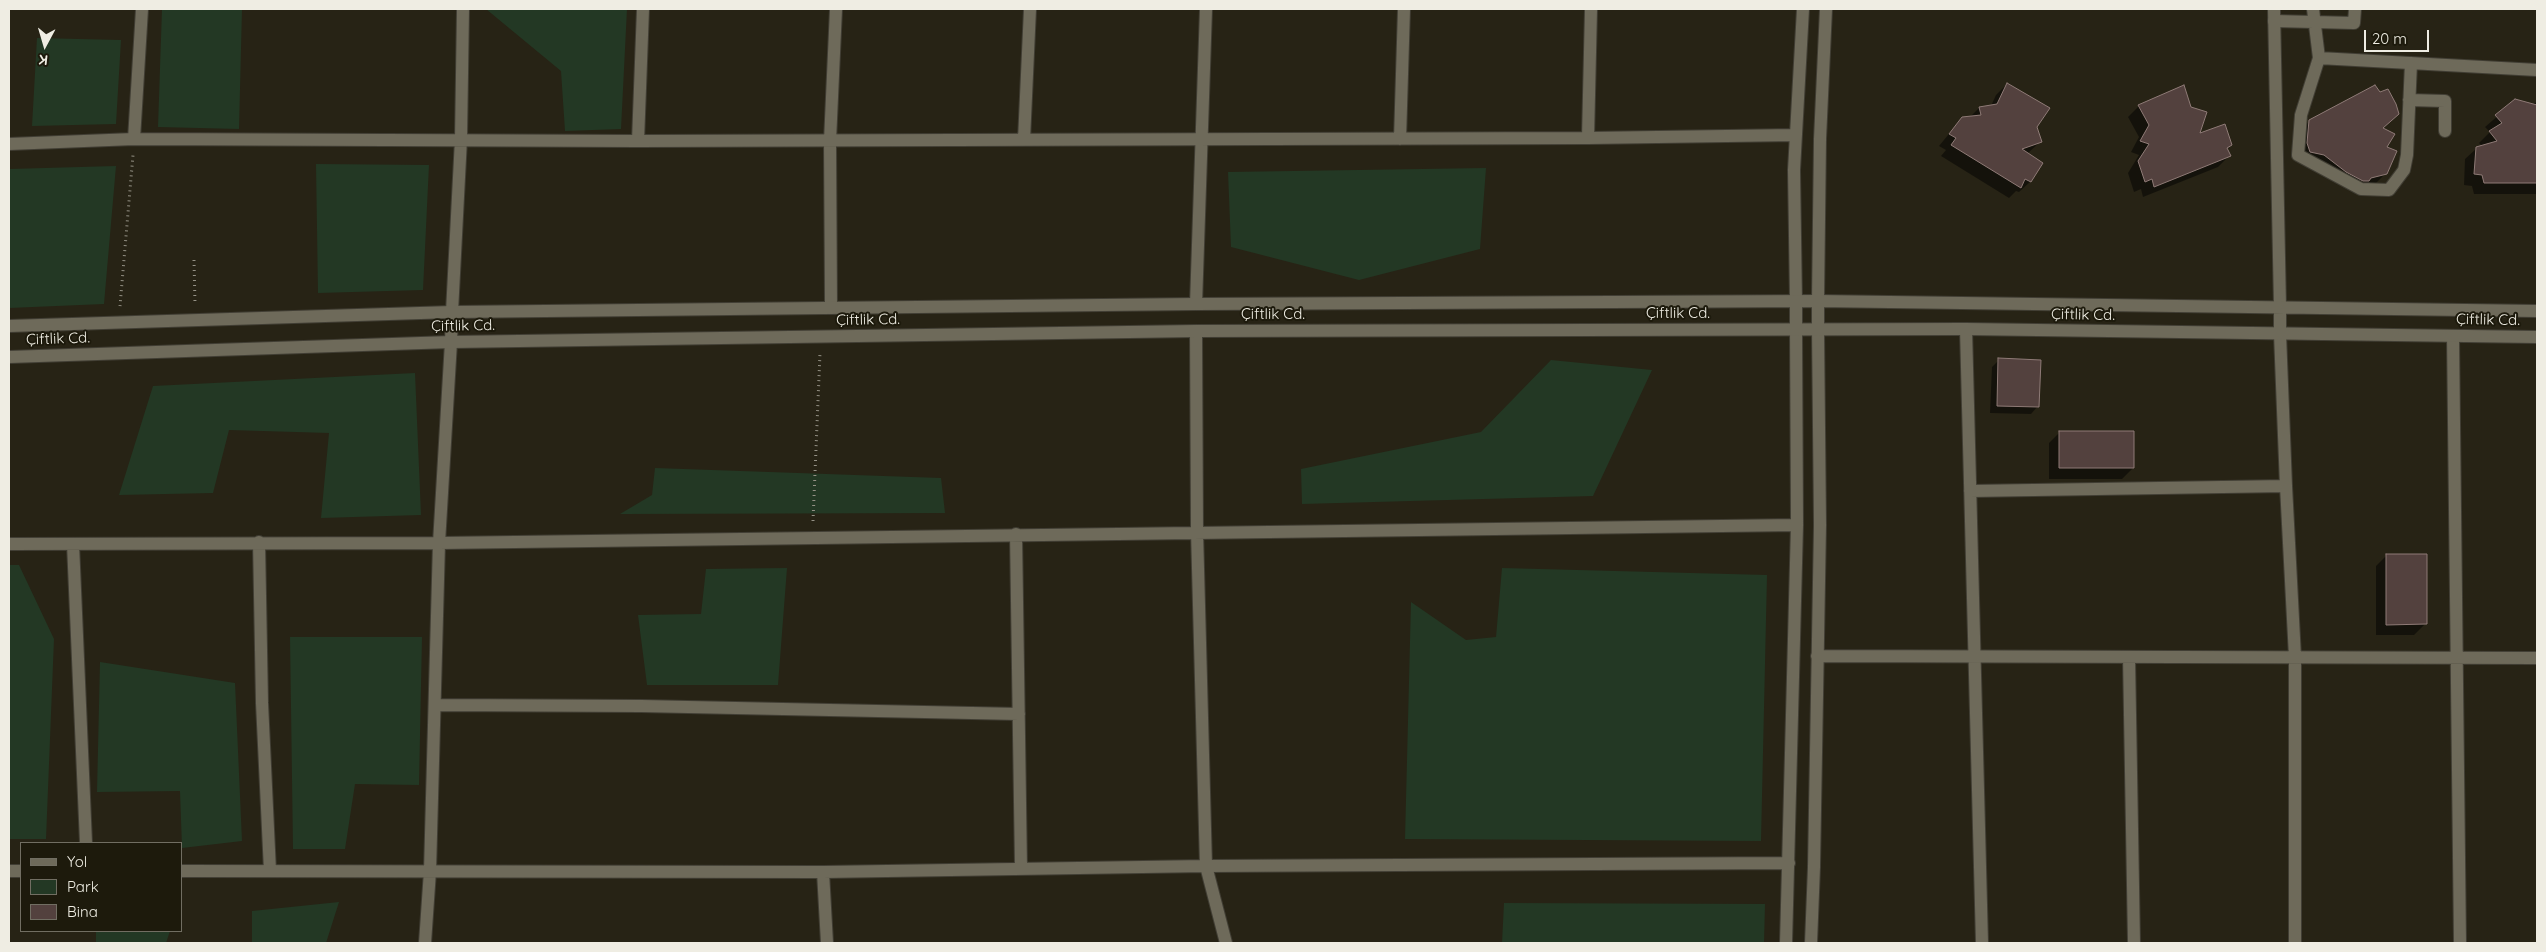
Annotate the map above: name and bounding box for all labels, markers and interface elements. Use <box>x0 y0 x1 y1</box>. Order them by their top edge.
north arrow <box>20 20 70 70</box>
scale bar <box>2366 20 2431 52</box>
text: 20 m <box>2372 29 2407 48</box>
text: K <box>38 50 49 69</box>
street label: Çiftlik Cd. <box>1646 304 1710 322</box>
street label: Çiftlik Cd. <box>1241 305 1305 323</box>
street label: Çiftlik Cd. <box>2051 305 2115 325</box>
street label: Çiftlik Cd. <box>836 310 900 330</box>
street label: Çiftlik Cd. <box>2456 310 2520 330</box>
street label: Çiftlik Cd. <box>431 316 495 336</box>
street label: Çiftlik Cd. <box>26 329 90 349</box>
legend <box>20 842 182 932</box>
text: Yol <box>67 852 87 871</box>
text: Park <box>67 877 99 896</box>
text: Bina <box>67 902 98 921</box>

